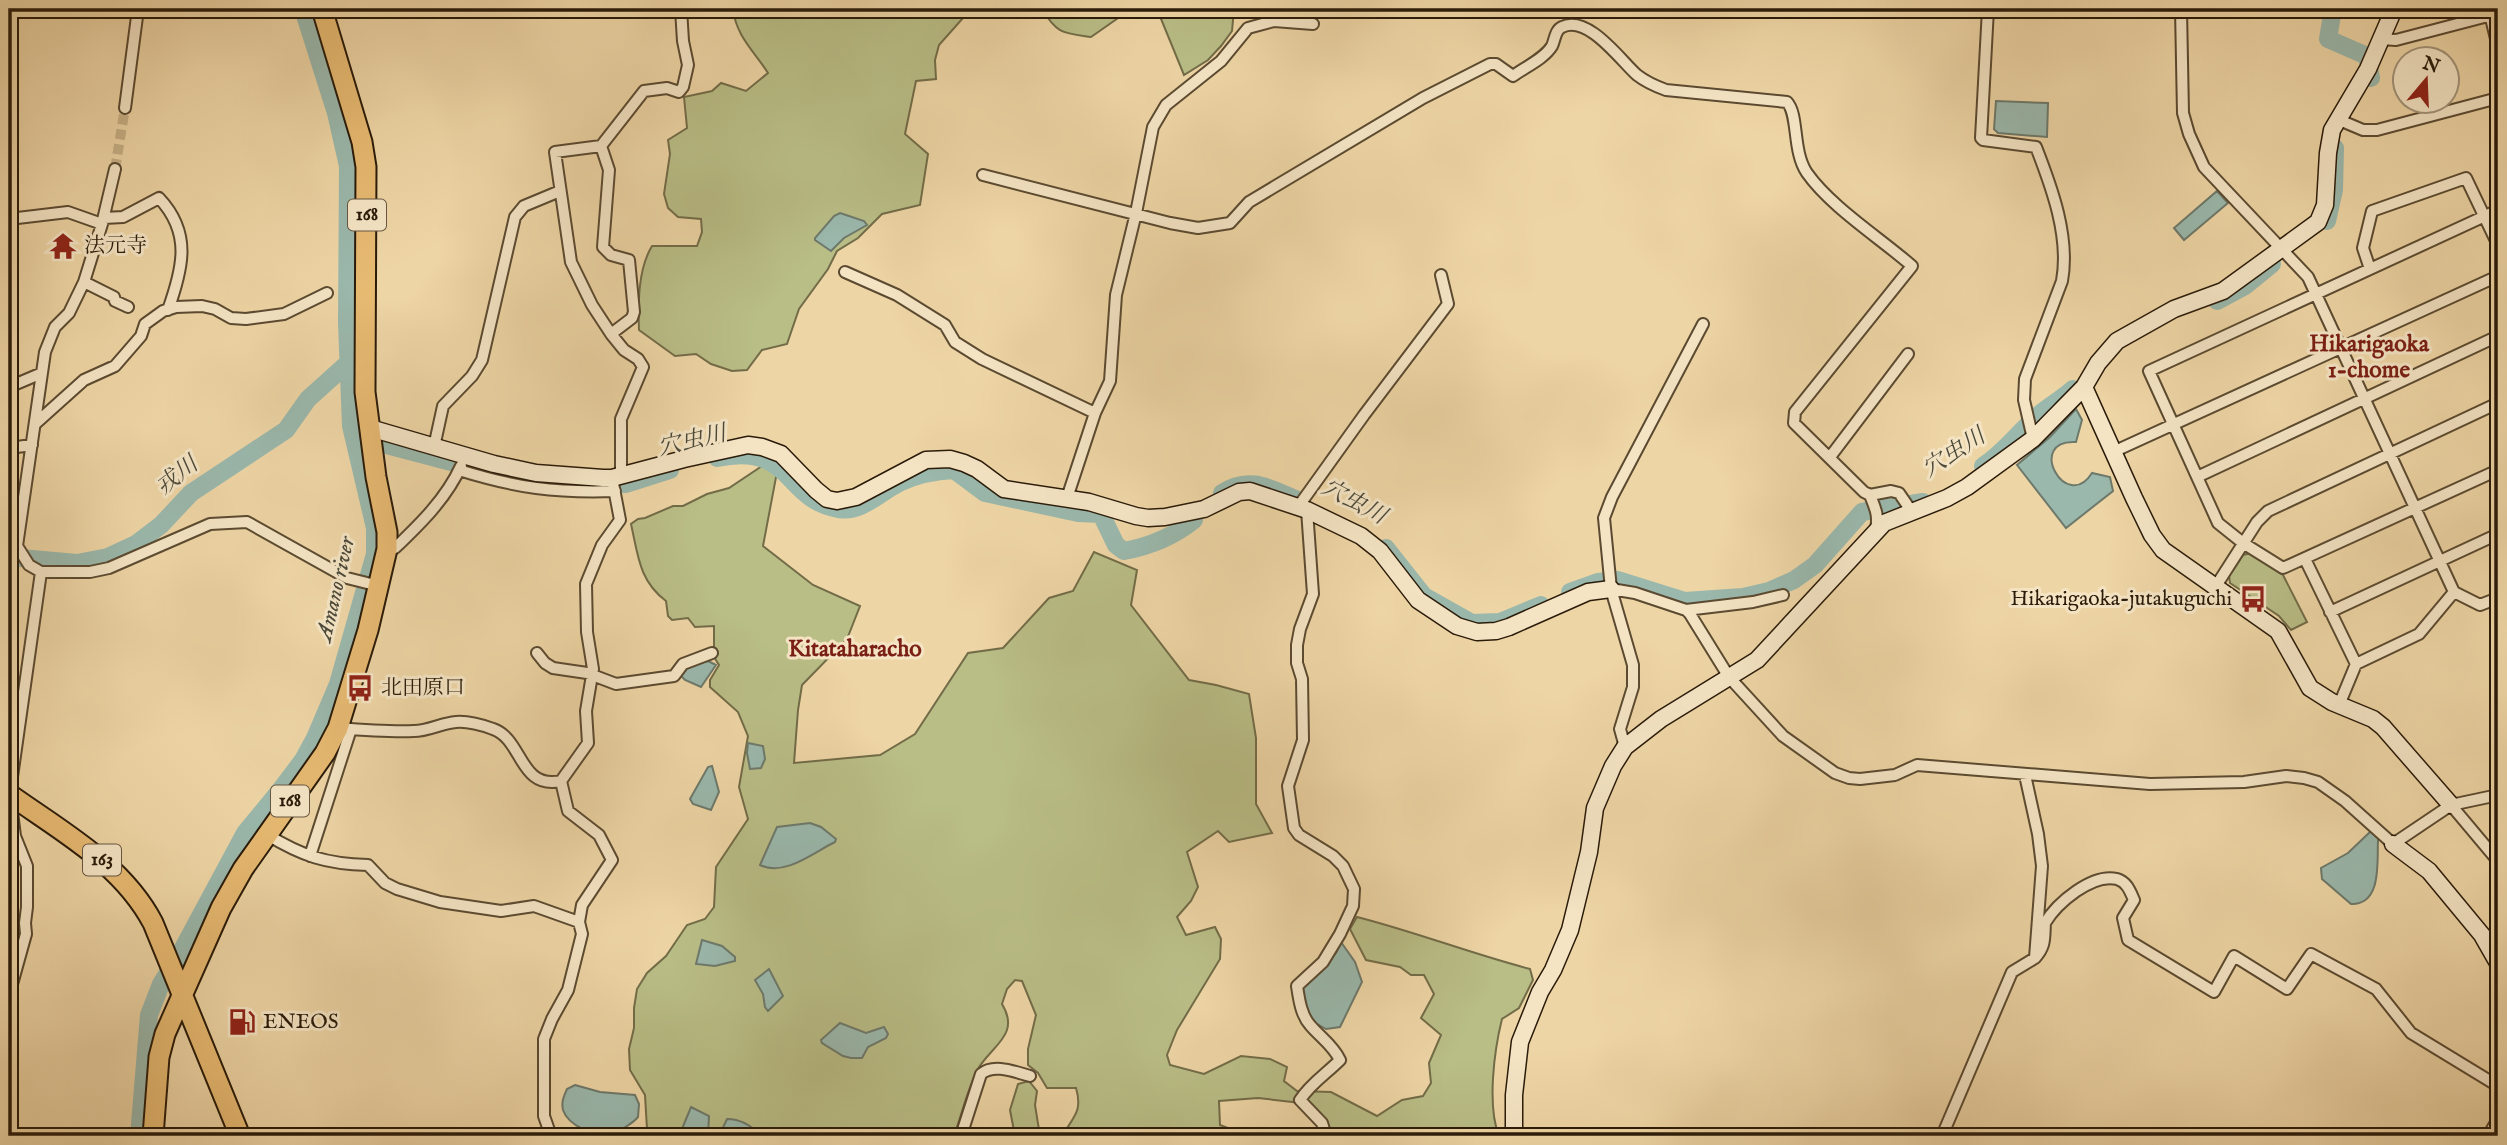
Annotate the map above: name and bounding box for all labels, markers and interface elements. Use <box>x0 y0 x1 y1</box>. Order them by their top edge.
north arrow <box>2392 46 2462 116</box>
text: N <box>2418 51 2443 80</box>
road number: 168 <box>348 200 386 230</box>
temple icon: 法元寺 <box>48 231 78 261</box>
place label: 法元寺 <box>84 233 147 260</box>
district label: Hikarigaoka 1-chome <box>2309 330 2430 385</box>
water label: 穴虫川 <box>655 418 732 463</box>
water label: 穴虫川 <box>1917 420 1993 484</box>
water label: 戎川 <box>150 449 206 502</box>
water label: 穴虫川 <box>1317 473 1394 532</box>
water label: Amano river <box>309 533 362 646</box>
bus stop icon: Hikarigaoka-jutakuguchi <box>2238 584 2268 614</box>
place label: Hikarigaoka-jutakuguchi <box>2011 586 2232 613</box>
district label: Kitataharacho <box>788 635 922 664</box>
bus stop icon: 北田原口 <box>345 673 375 703</box>
place label: 北田原口 <box>381 675 465 702</box>
road number: 168 <box>271 786 309 816</box>
road number: 163 <box>83 845 121 876</box>
fuel station icon: ENEOS <box>227 1007 257 1037</box>
place label: ENEOS <box>263 1009 338 1036</box>

